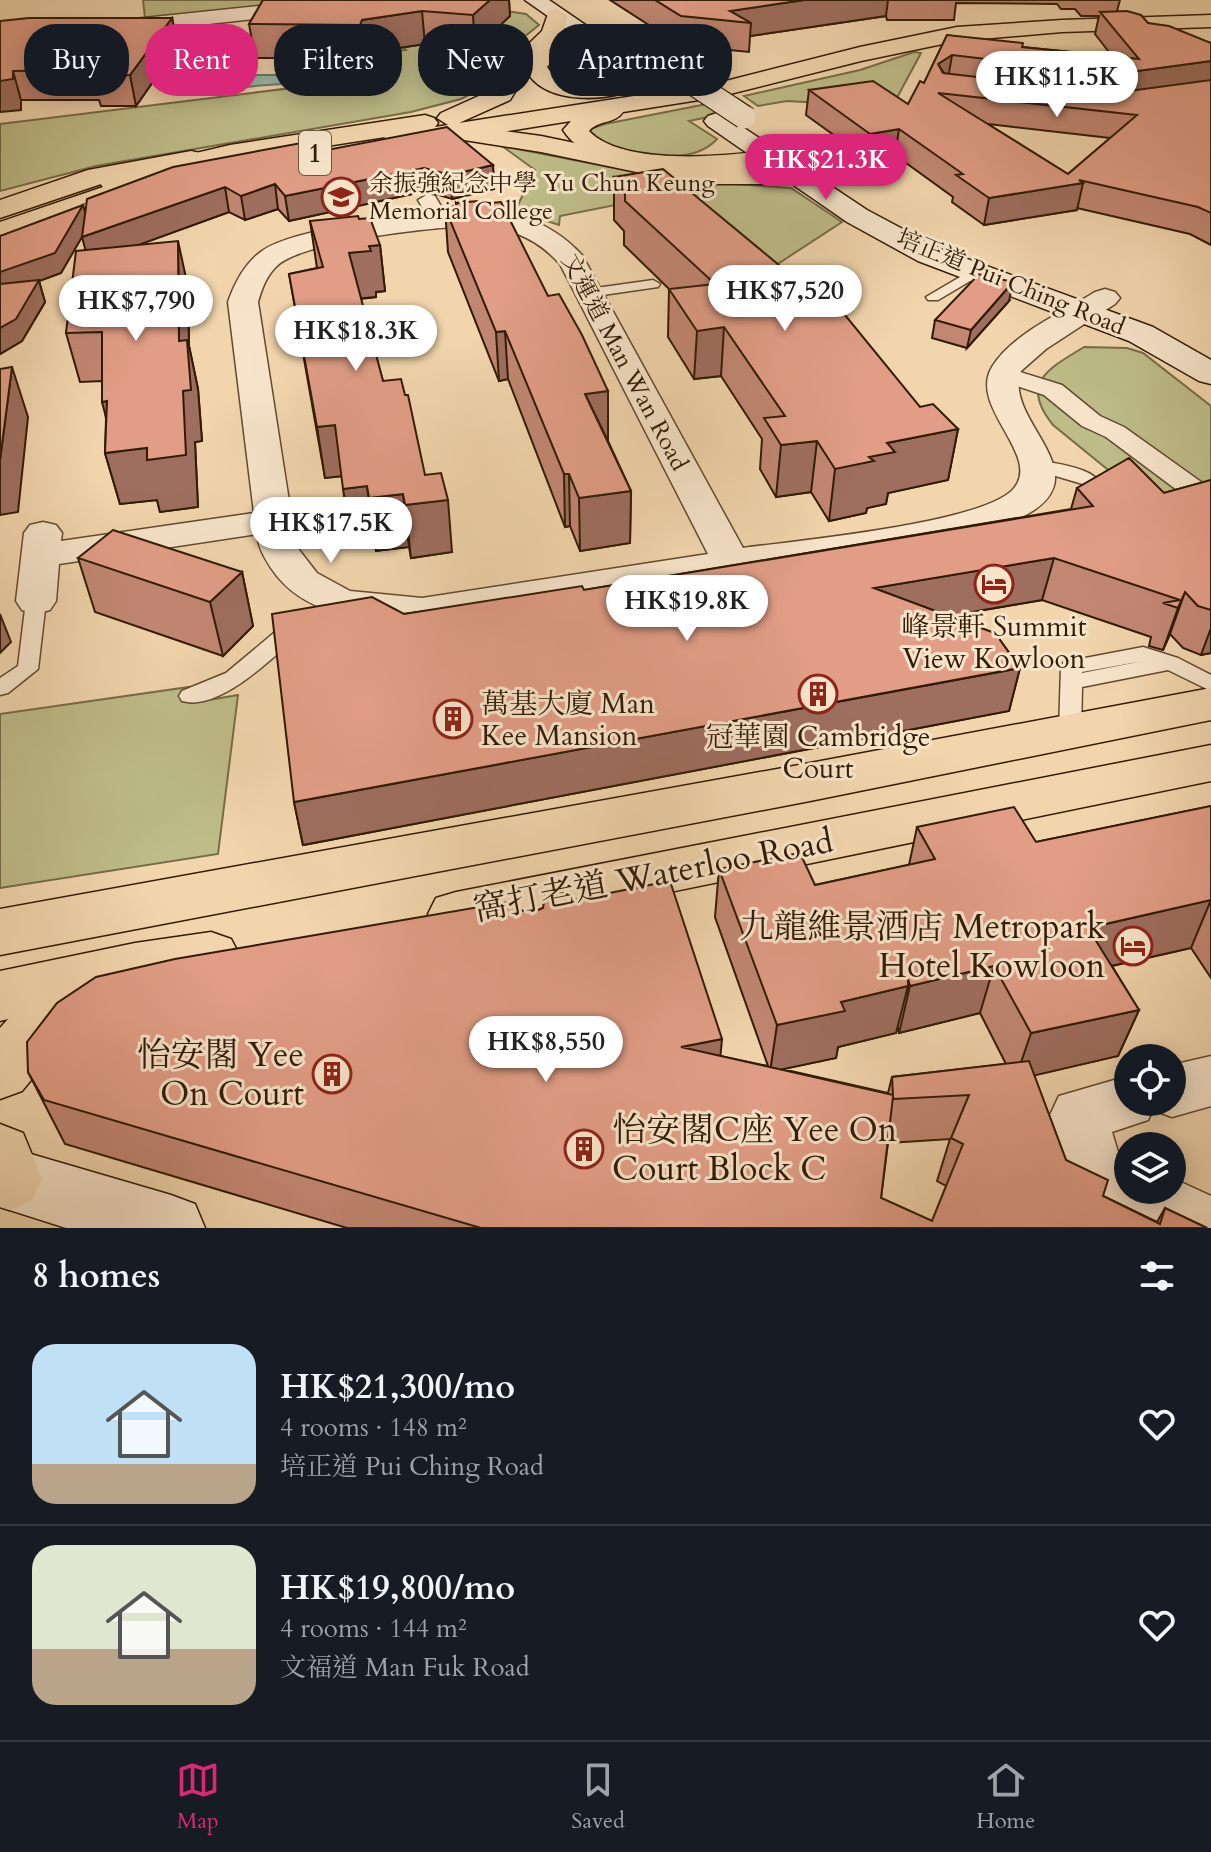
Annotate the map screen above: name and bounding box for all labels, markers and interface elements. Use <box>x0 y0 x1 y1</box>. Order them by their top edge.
chip: Buy <box>24 24 129 96</box>
chip: Rent <box>145 24 258 96</box>
chip: Filters <box>274 24 402 96</box>
chip: New <box>418 24 533 96</box>
chip: Apartment <box>549 24 732 96</box>
pin: HK$11.5K <box>974 51 1140 119</box>
text: HK$11.5K <box>994 59 1120 94</box>
road number: 1 <box>299 131 331 175</box>
pin: HK$21.3K <box>743 134 909 202</box>
text: HK$21.3K <box>763 142 889 177</box>
place label: 余振強紀念中學 Yu Chun Keung Memorial College <box>369 167 715 228</box>
school or university icon: 余振強紀念中學 Yu Chun Keung Memorial College <box>320 176 362 218</box>
street label: 培正道 Pui Ching Road <box>892 222 1130 343</box>
street label: 文運道 Man Wan Road <box>553 248 696 477</box>
pin: HK$7,520 <box>702 265 868 333</box>
text: HK$7,520 <box>726 273 844 308</box>
pin: HK$7,790 <box>53 275 219 343</box>
text: HK$7,790 <box>77 283 195 318</box>
pin: HK$18.3K <box>273 305 439 373</box>
text: HK$18.3K <box>293 313 419 348</box>
pin: HK$17.5K <box>248 497 414 565</box>
text: HK$17.5K <box>268 505 394 540</box>
hotel icon: 峰景軒 Summit View Kowloon <box>973 563 1015 605</box>
pin: HK$19.8K <box>604 575 770 643</box>
text: HK$19.8K <box>624 583 750 618</box>
place label: 峰景軒 Summit View Kowloon <box>902 608 1087 678</box>
building icon: 冠華園 Cambridge Court <box>797 673 839 715</box>
place label: 萬基大廈 Man Kee Mansion <box>481 685 655 755</box>
building icon: 萬基大廈 Man Kee Mansion <box>432 698 474 740</box>
place label: 冠華園 Cambridge Court <box>705 718 931 788</box>
street label: 窩打老道 Waterloo Road <box>470 818 837 932</box>
place label: 九龍維景酒店 Metropark Hotel Kowloon <box>740 904 1106 989</box>
hotel icon: 九龍維景酒店 Metropark Hotel Kowloon <box>1112 925 1154 967</box>
pin: HK$8,550 <box>463 1016 629 1084</box>
text: HK$8,550 <box>487 1024 605 1059</box>
place label: 怡安閣 Yee On Court <box>137 1032 304 1117</box>
map controls <box>1114 1044 1186 1204</box>
button: locate <box>1114 1044 1186 1116</box>
building icon: 怡安閣 Yee On Court <box>311 1053 353 1095</box>
place label: 怡安閣C座 Yee On Court Block C <box>612 1107 897 1192</box>
building icon: 怡安閣C座 Yee On Court Block C <box>563 1128 605 1170</box>
button: layers <box>1114 1132 1186 1204</box>
text: 8 homes <box>32 1253 160 1299</box>
icon: filters <box>1135 1254 1179 1298</box>
text: HK$21,300/mo <box>280 1364 515 1410</box>
icon: home <box>96 1376 192 1472</box>
icon: heart <box>1135 1402 1179 1446</box>
text: 4 rooms · 148 m² <box>280 1410 467 1445</box>
text: 培正道 Pui Ching Road <box>280 1449 544 1484</box>
text: HK$19,800/mo <box>280 1565 515 1611</box>
icon: home <box>96 1577 192 1673</box>
icon: heart <box>1135 1603 1179 1647</box>
text: 4 rooms · 144 m² <box>280 1611 467 1646</box>
text: 文福道 Man Fuk Road <box>280 1650 530 1685</box>
tab: Map <box>176 1758 220 1836</box>
tab: Saved <box>571 1758 625 1836</box>
tab: Home <box>976 1758 1035 1836</box>

